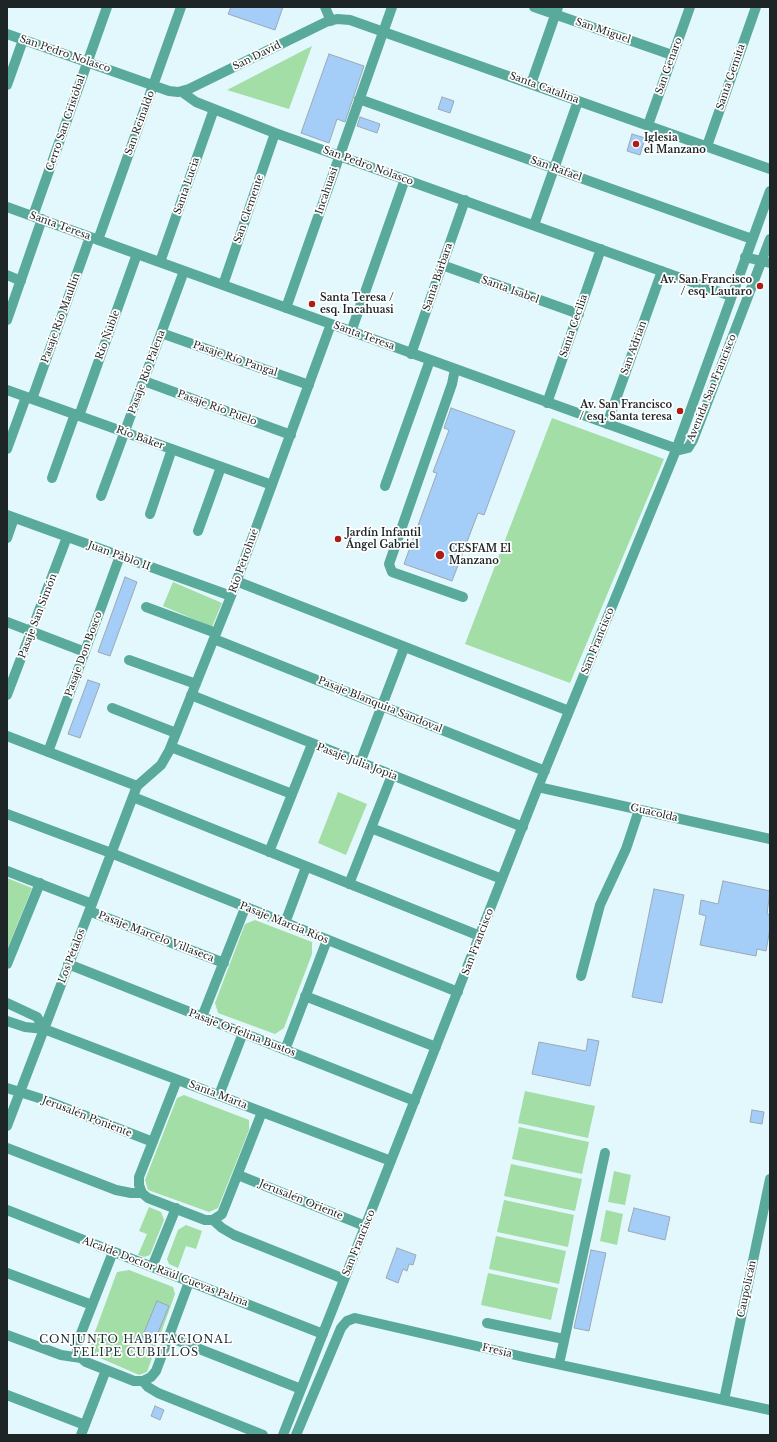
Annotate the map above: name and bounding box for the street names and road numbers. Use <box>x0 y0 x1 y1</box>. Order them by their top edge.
street label: San Miguel <box>574 16 632 46</box>
street label: San Pedro Nolasco <box>18 33 112 75</box>
street label: San Genaro <box>653 36 685 96</box>
street label: San David <box>231 39 283 73</box>
street label: Santa Gemita <box>714 42 748 112</box>
street label: Santa Catalina <box>508 70 580 106</box>
street label: Cerro San Cristóbal <box>44 73 88 173</box>
street label: San Reinaldo <box>123 89 157 157</box>
street label: San Pedro Nolasco <box>321 144 415 188</box>
street label: San Rafael <box>529 154 583 184</box>
street label: Santa Lucia <box>172 156 202 216</box>
street label: Incahuasi <box>313 166 341 216</box>
street label: San Clemente <box>232 173 266 245</box>
street label: Santa Teresa <box>28 209 92 243</box>
street label: Santa Bárbara <box>421 241 455 313</box>
street label: Pasaje Río Maullín <box>39 271 83 365</box>
street label: Santa Isabel <box>479 274 541 306</box>
street label: Santa Cecilia <box>558 293 590 359</box>
street label: Río Ñuble <box>94 309 122 361</box>
street label: Santa Teresa <box>332 319 396 353</box>
street label: San Adrian <box>619 319 649 377</box>
street label: Pasaje Río Palena <box>126 328 168 416</box>
street label: Avenida San Francisco <box>685 332 739 444</box>
street label: Pasaje Río Pangal <box>191 339 279 379</box>
street label: Pasaje Río Puelo <box>176 388 258 428</box>
street label: Río Baker <box>114 424 166 452</box>
street label: Río Petrohué <box>227 527 261 595</box>
street label: Juan Pablo II <box>86 539 152 573</box>
street label: Pasaje San Simón <box>16 572 60 660</box>
street label: San Francisco <box>579 606 617 676</box>
street label: Pasaje Don Bosco <box>63 610 105 698</box>
street label: Pasaje Blanquita Sandoval <box>316 675 444 735</box>
street label: Pasaje Julia Jopia <box>315 741 399 783</box>
street label: Guacolda <box>629 802 679 824</box>
street label: Pasaje Marcia Ríos <box>238 900 330 946</box>
street label: San Francisco <box>460 907 496 977</box>
street label: Pasaje Marcelo Villaseca <box>96 909 216 965</box>
street label: Los Pétalos <box>56 927 88 985</box>
street label: Pasaje Orfelina Bustos <box>187 1007 297 1059</box>
street label: Santa Marta <box>187 1078 249 1112</box>
street label: Jerusalén Poniente <box>40 1094 134 1140</box>
street label: Jerusalén Oriente <box>257 1178 345 1222</box>
street label: San Francisco <box>340 1208 378 1278</box>
street label: Alcalde Doctor Raúl Cuevas Palma <box>80 1235 250 1309</box>
street label: Caupolicán <box>735 1259 759 1319</box>
street label: Fresia <box>481 1342 513 1360</box>

